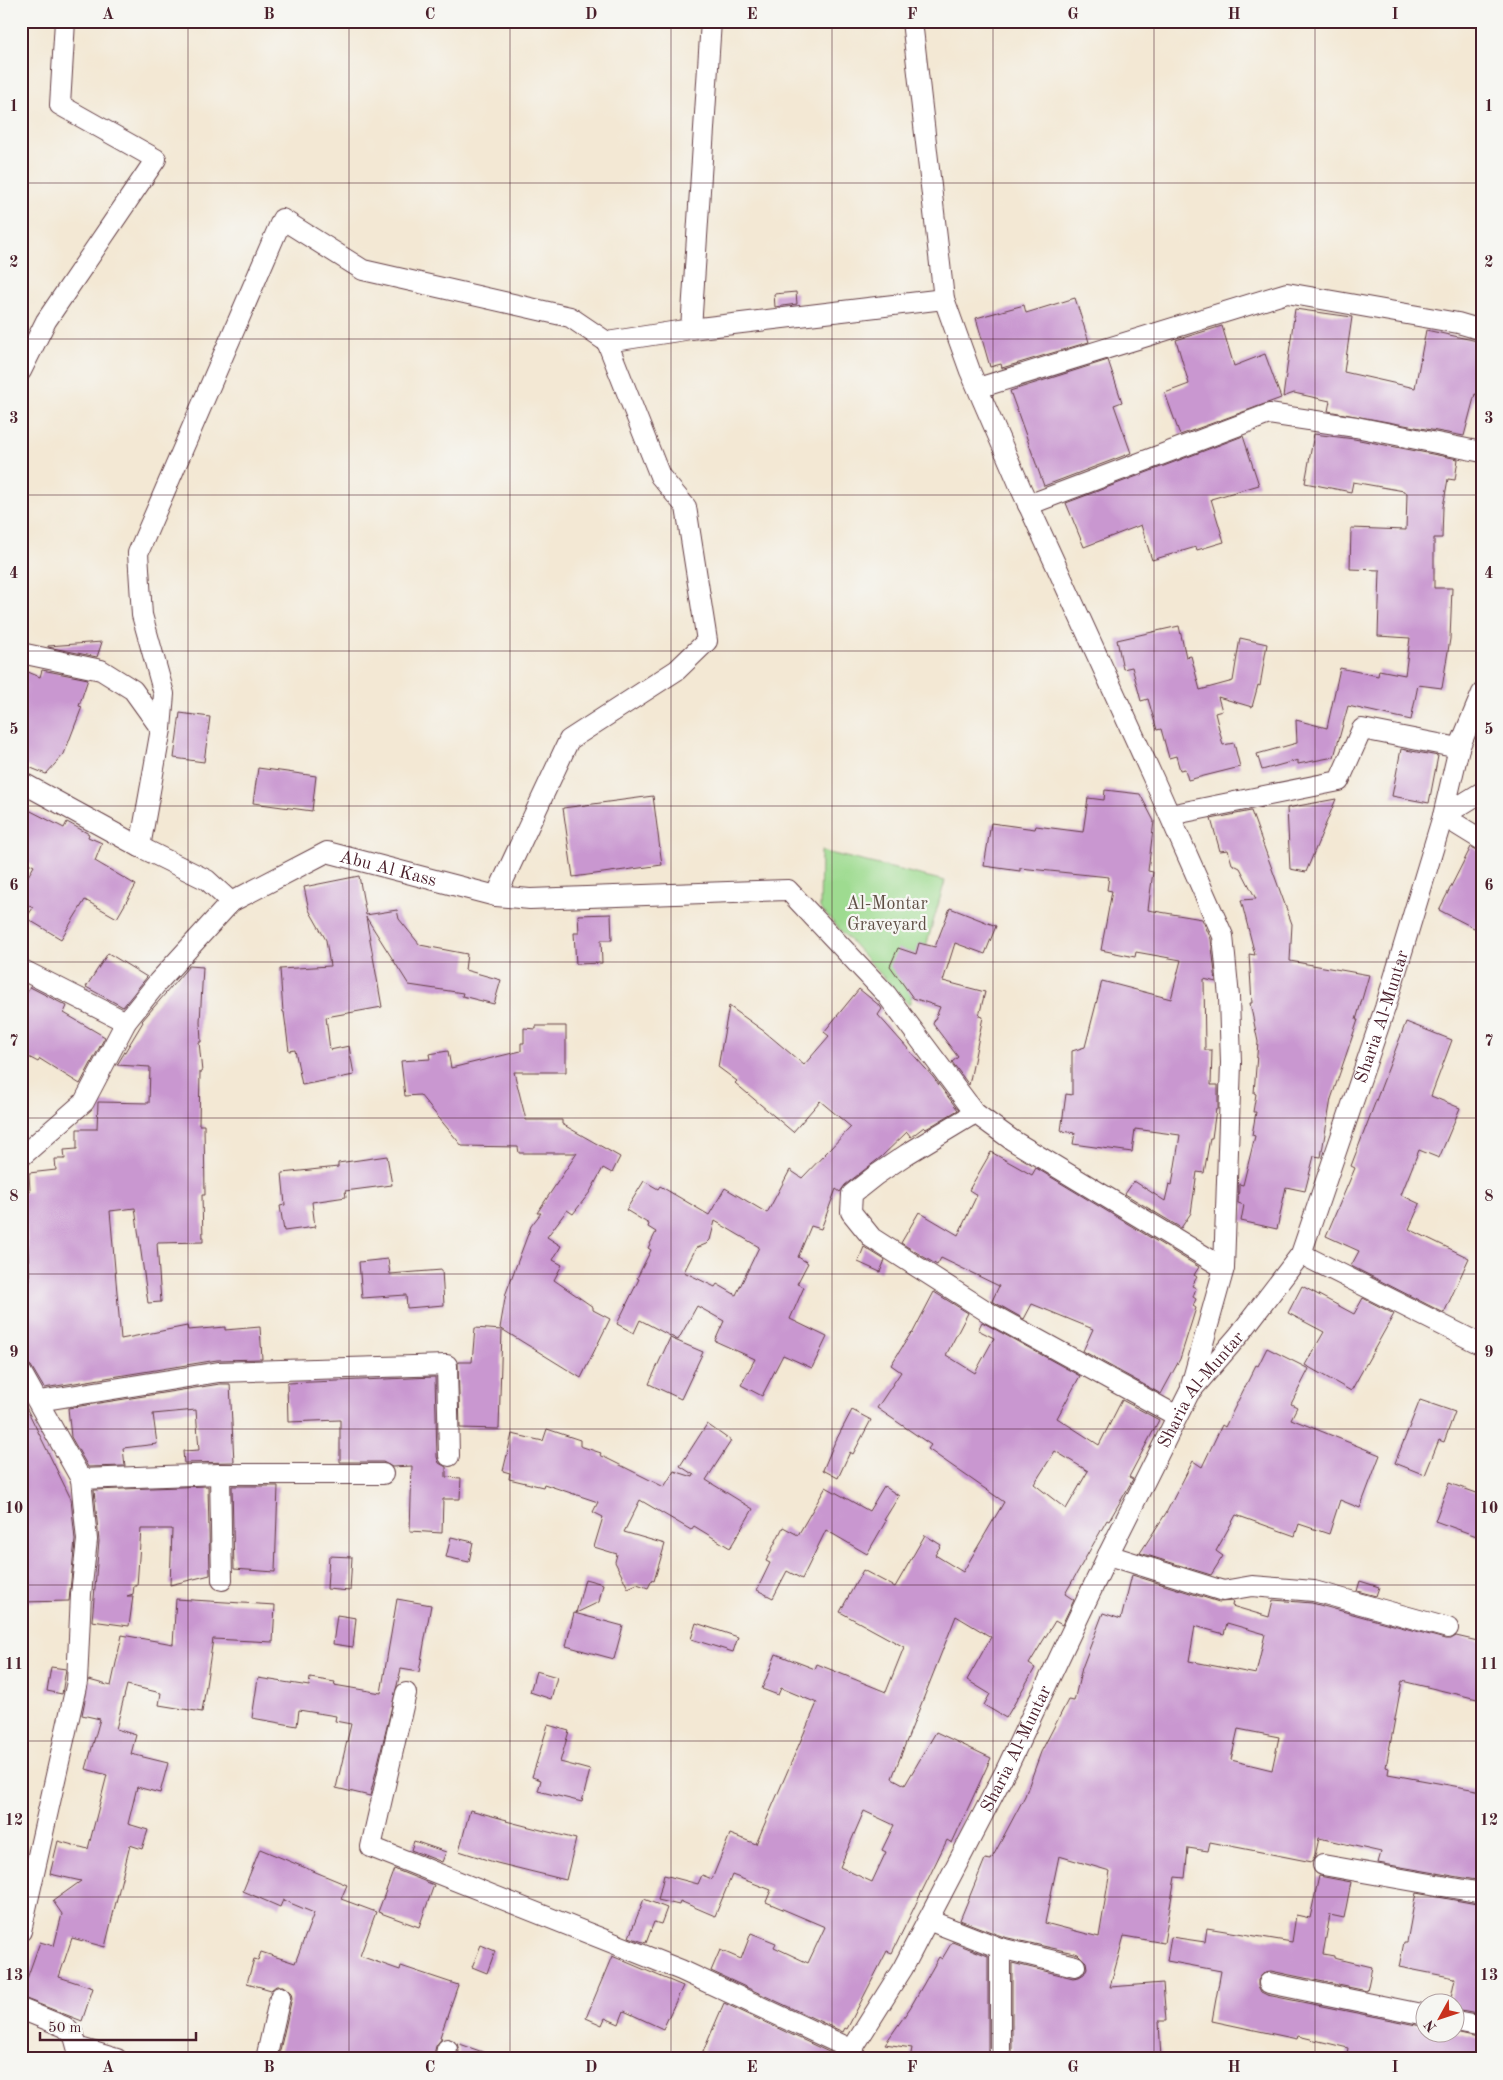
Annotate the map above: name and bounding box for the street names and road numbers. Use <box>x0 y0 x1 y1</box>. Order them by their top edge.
street label: Abu Al Kass <box>338 848 439 890</box>
street label: Sharia Al-Muntar <box>1352 948 1412 1085</box>
street label: Sharia Al-Muntar <box>1155 1328 1248 1451</box>
street label: Sharia Al-Muntar <box>978 1682 1055 1815</box>

